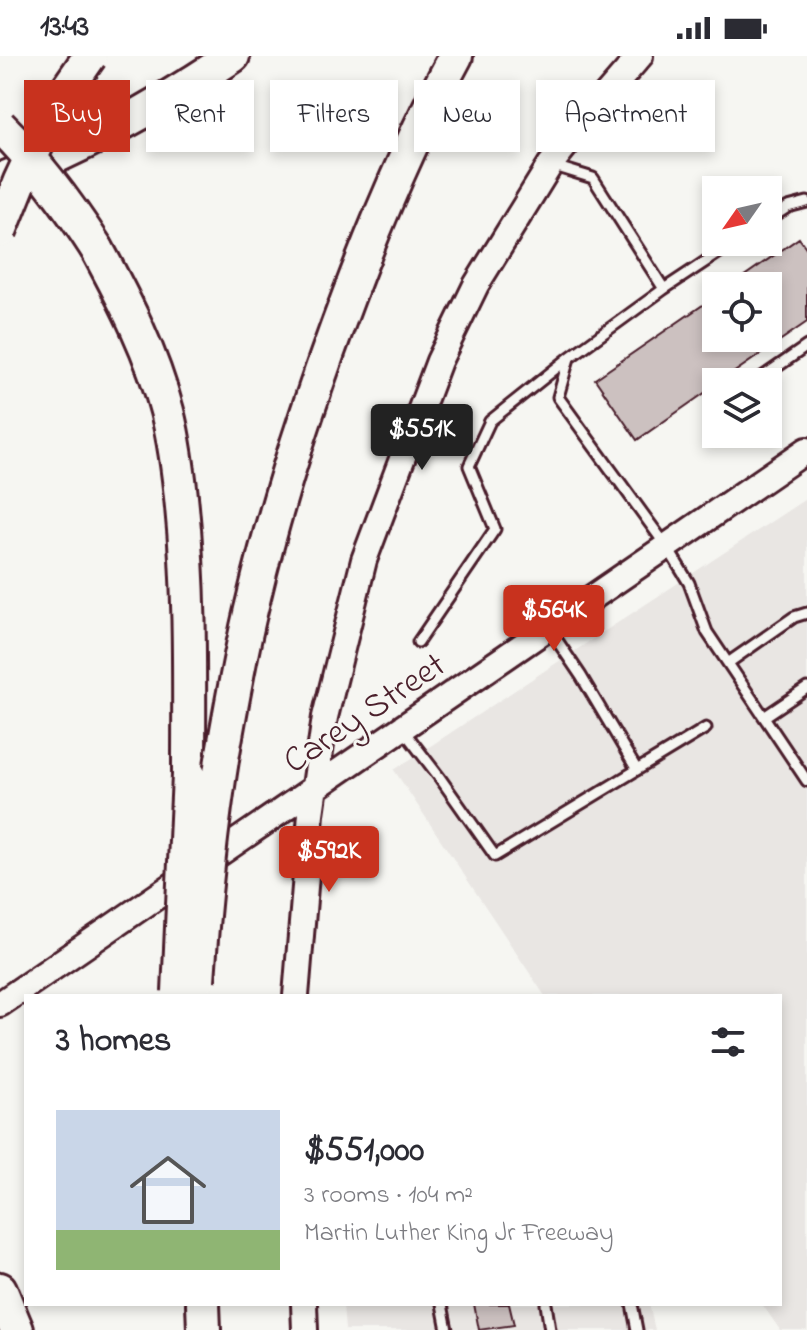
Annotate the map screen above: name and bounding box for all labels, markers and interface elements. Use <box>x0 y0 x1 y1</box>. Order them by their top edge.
text: 13:43 <box>40 6 89 50</box>
chip: Buy <box>24 80 130 152</box>
chip: Rent <box>146 80 254 152</box>
chip: Filters <box>270 80 398 152</box>
chip: New <box>414 80 520 152</box>
chip: Apartment <box>536 80 715 152</box>
north arrow <box>702 176 782 256</box>
map controls <box>702 176 782 448</box>
button: locate <box>702 272 782 352</box>
button: layers <box>702 368 782 448</box>
pin: $551K <box>366 404 478 472</box>
text: $551K <box>389 411 455 449</box>
pin: $564K <box>498 585 610 653</box>
text: $564K <box>521 592 587 630</box>
street label: Carey Street <box>274 641 458 789</box>
pin: $592K <box>273 826 385 894</box>
text: $592K <box>297 833 361 871</box>
text: 3 homes <box>56 1017 171 1067</box>
icon: filters <box>706 1020 750 1064</box>
text: $551,000 <box>304 1127 424 1177</box>
icon: home <box>120 1142 216 1238</box>
text: 3 rooms · 104 m² <box>304 1177 473 1215</box>
text: Martin Luther King Jr Freeway <box>304 1215 614 1253</box>

